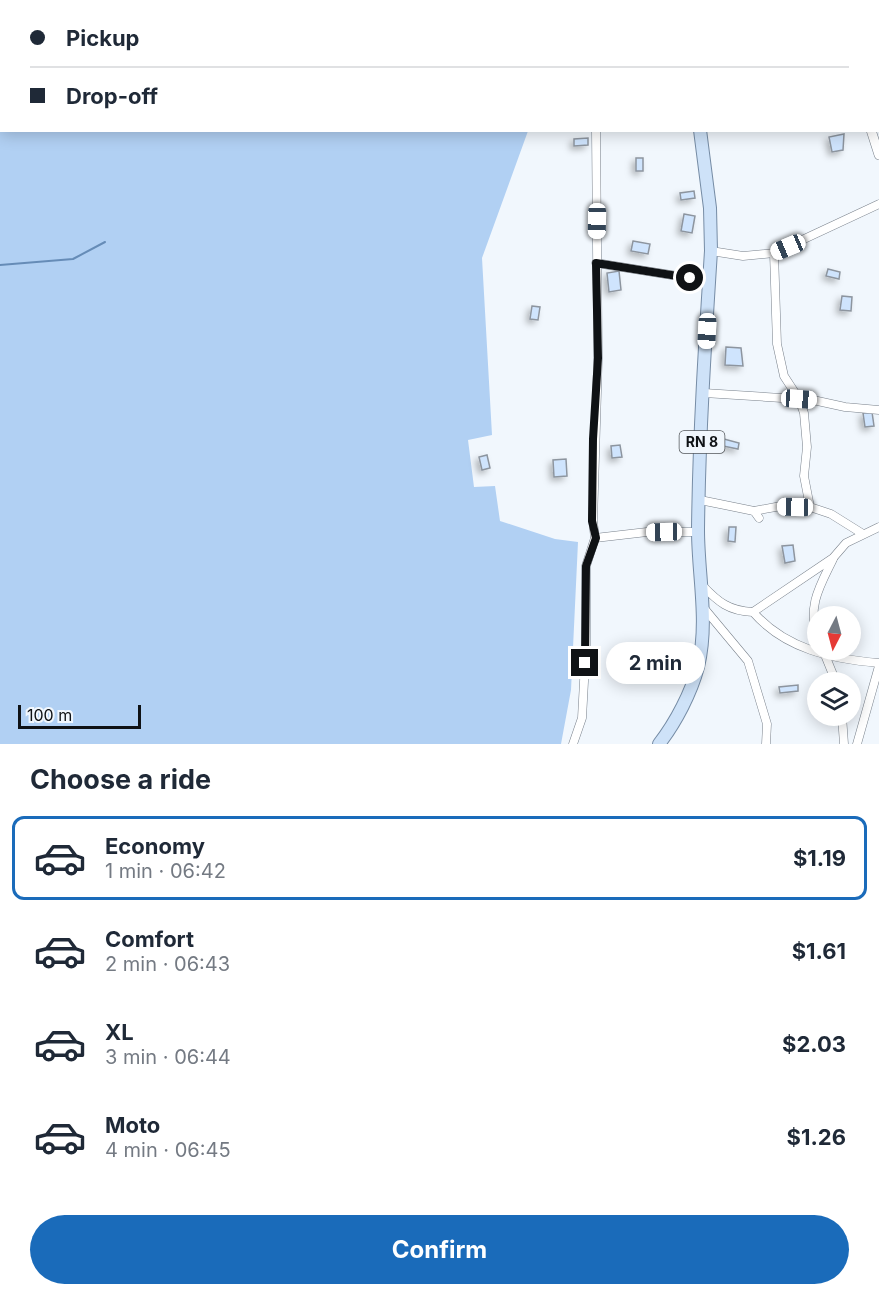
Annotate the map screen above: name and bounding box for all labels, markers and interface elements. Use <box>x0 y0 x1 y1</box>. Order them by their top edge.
text: Pickup <box>66 25 140 51</box>
text: Drop-off <box>66 83 158 109</box>
car <box>588 203 606 239</box>
car <box>768 232 808 262</box>
route start <box>676 264 703 291</box>
car <box>697 313 717 349</box>
car <box>780 389 818 409</box>
road number: RN 8 <box>680 431 724 453</box>
car <box>777 498 813 516</box>
car <box>646 523 682 541</box>
north arrow <box>807 606 861 660</box>
map controls <box>807 606 861 726</box>
callout: 2 min <box>606 642 705 684</box>
route end <box>571 649 598 676</box>
text: 2 min <box>629 651 682 675</box>
button: layers <box>807 672 861 726</box>
scale bar <box>18 702 141 730</box>
text: 100 m <box>27 705 72 725</box>
text: Choose a ride <box>30 763 211 796</box>
icon: car <box>33 831 87 885</box>
text: Economy <box>105 833 205 859</box>
text: $1.19 <box>793 845 846 871</box>
text: 1 min · 06:42 <box>105 859 226 883</box>
icon: car <box>33 924 87 978</box>
text: Comfort <box>105 926 194 952</box>
text: $1.61 <box>792 938 846 964</box>
text: 2 min · 06:43 <box>105 952 230 976</box>
icon: car <box>33 1017 87 1071</box>
text: XL <box>105 1019 134 1045</box>
text: $2.03 <box>782 1031 846 1057</box>
text: 3 min · 06:44 <box>105 1045 231 1069</box>
icon: car <box>33 1110 87 1164</box>
text: Moto <box>105 1112 160 1138</box>
text: $1.26 <box>787 1124 846 1150</box>
text: 4 min · 06:45 <box>105 1138 231 1162</box>
button: Confirm <box>30 1215 849 1284</box>

